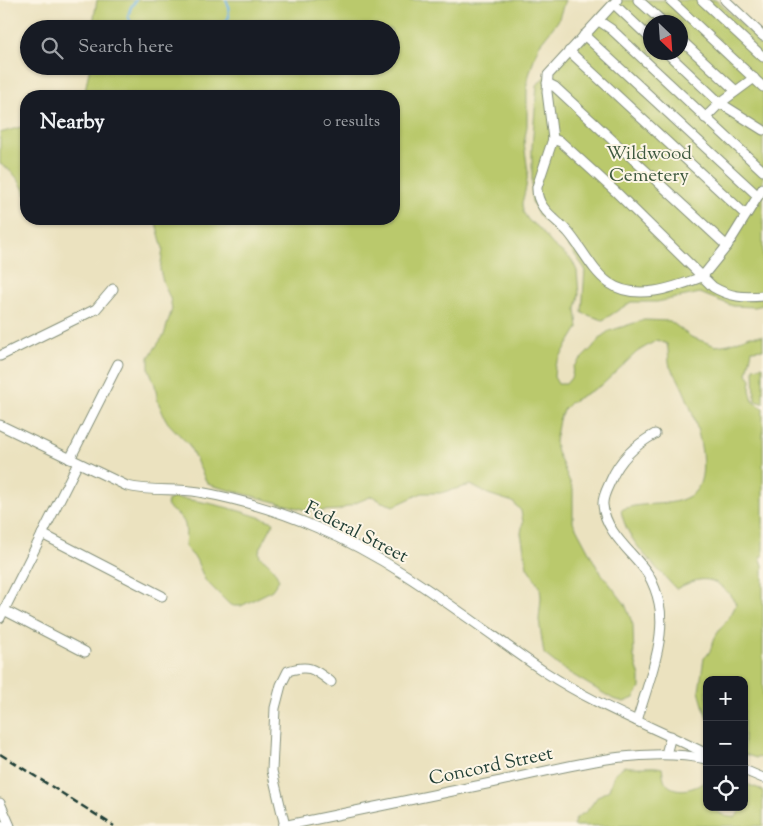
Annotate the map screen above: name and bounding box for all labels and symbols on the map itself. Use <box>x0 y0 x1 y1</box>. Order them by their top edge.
north arrow <box>643 15 688 60</box>
park label: Wildwood Cemetery <box>606 141 692 190</box>
street label: Federal Street <box>300 495 413 571</box>
street label: Concord Street <box>426 741 556 793</box>

